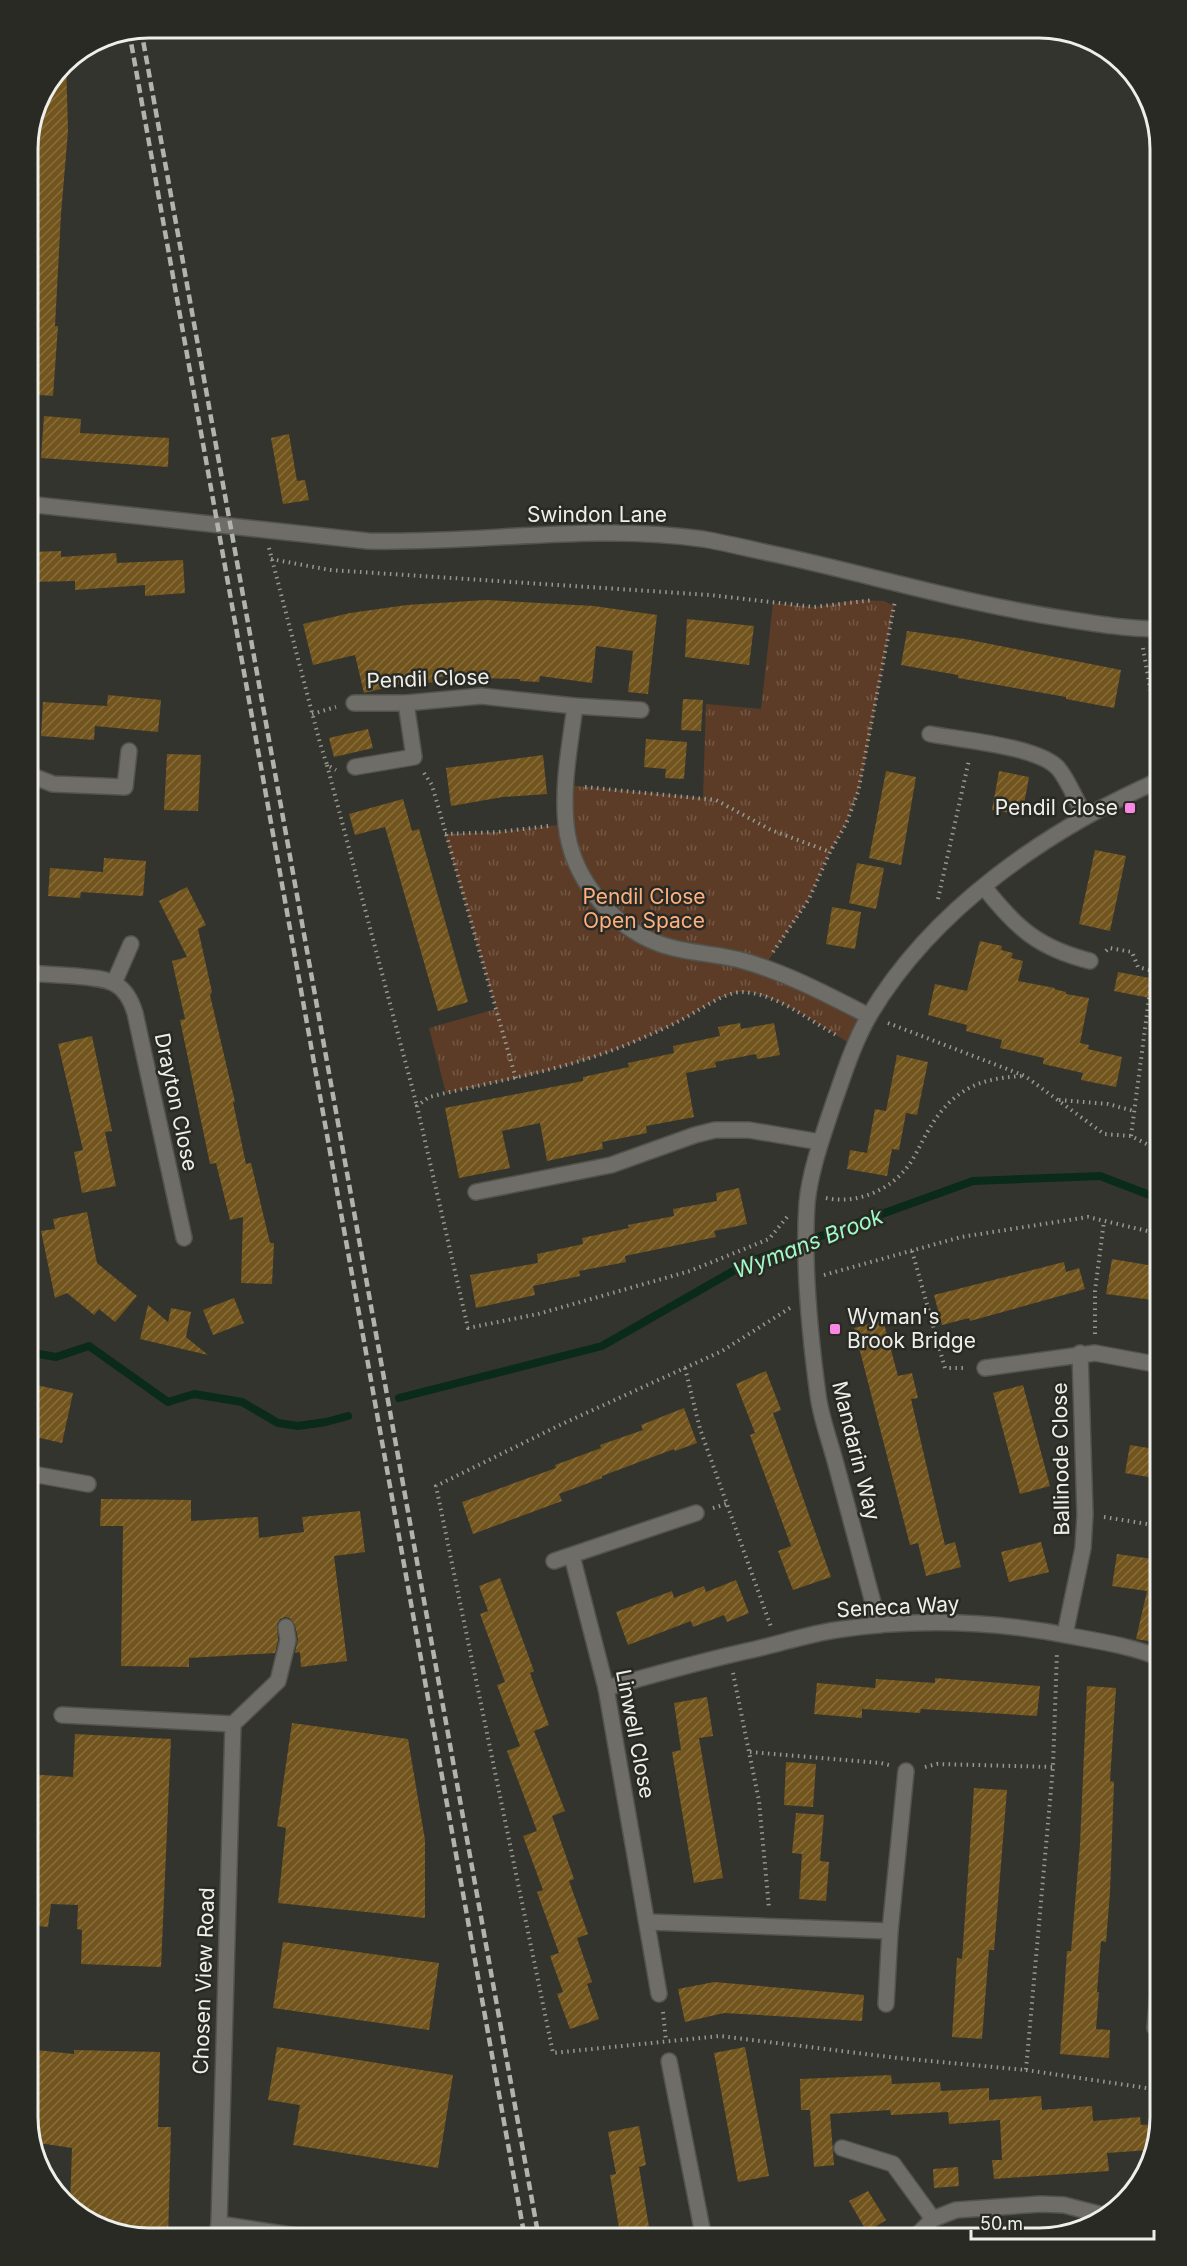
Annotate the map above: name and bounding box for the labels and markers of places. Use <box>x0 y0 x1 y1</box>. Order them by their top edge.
place label: Pendil Close <box>995 795 1118 820</box>
marker: Pendil Close <box>1123 801 1137 815</box>
place label: Wyman's Brook Bridge <box>847 1304 976 1353</box>
marker: Wyman's Brook Bridge <box>828 1322 842 1336</box>

